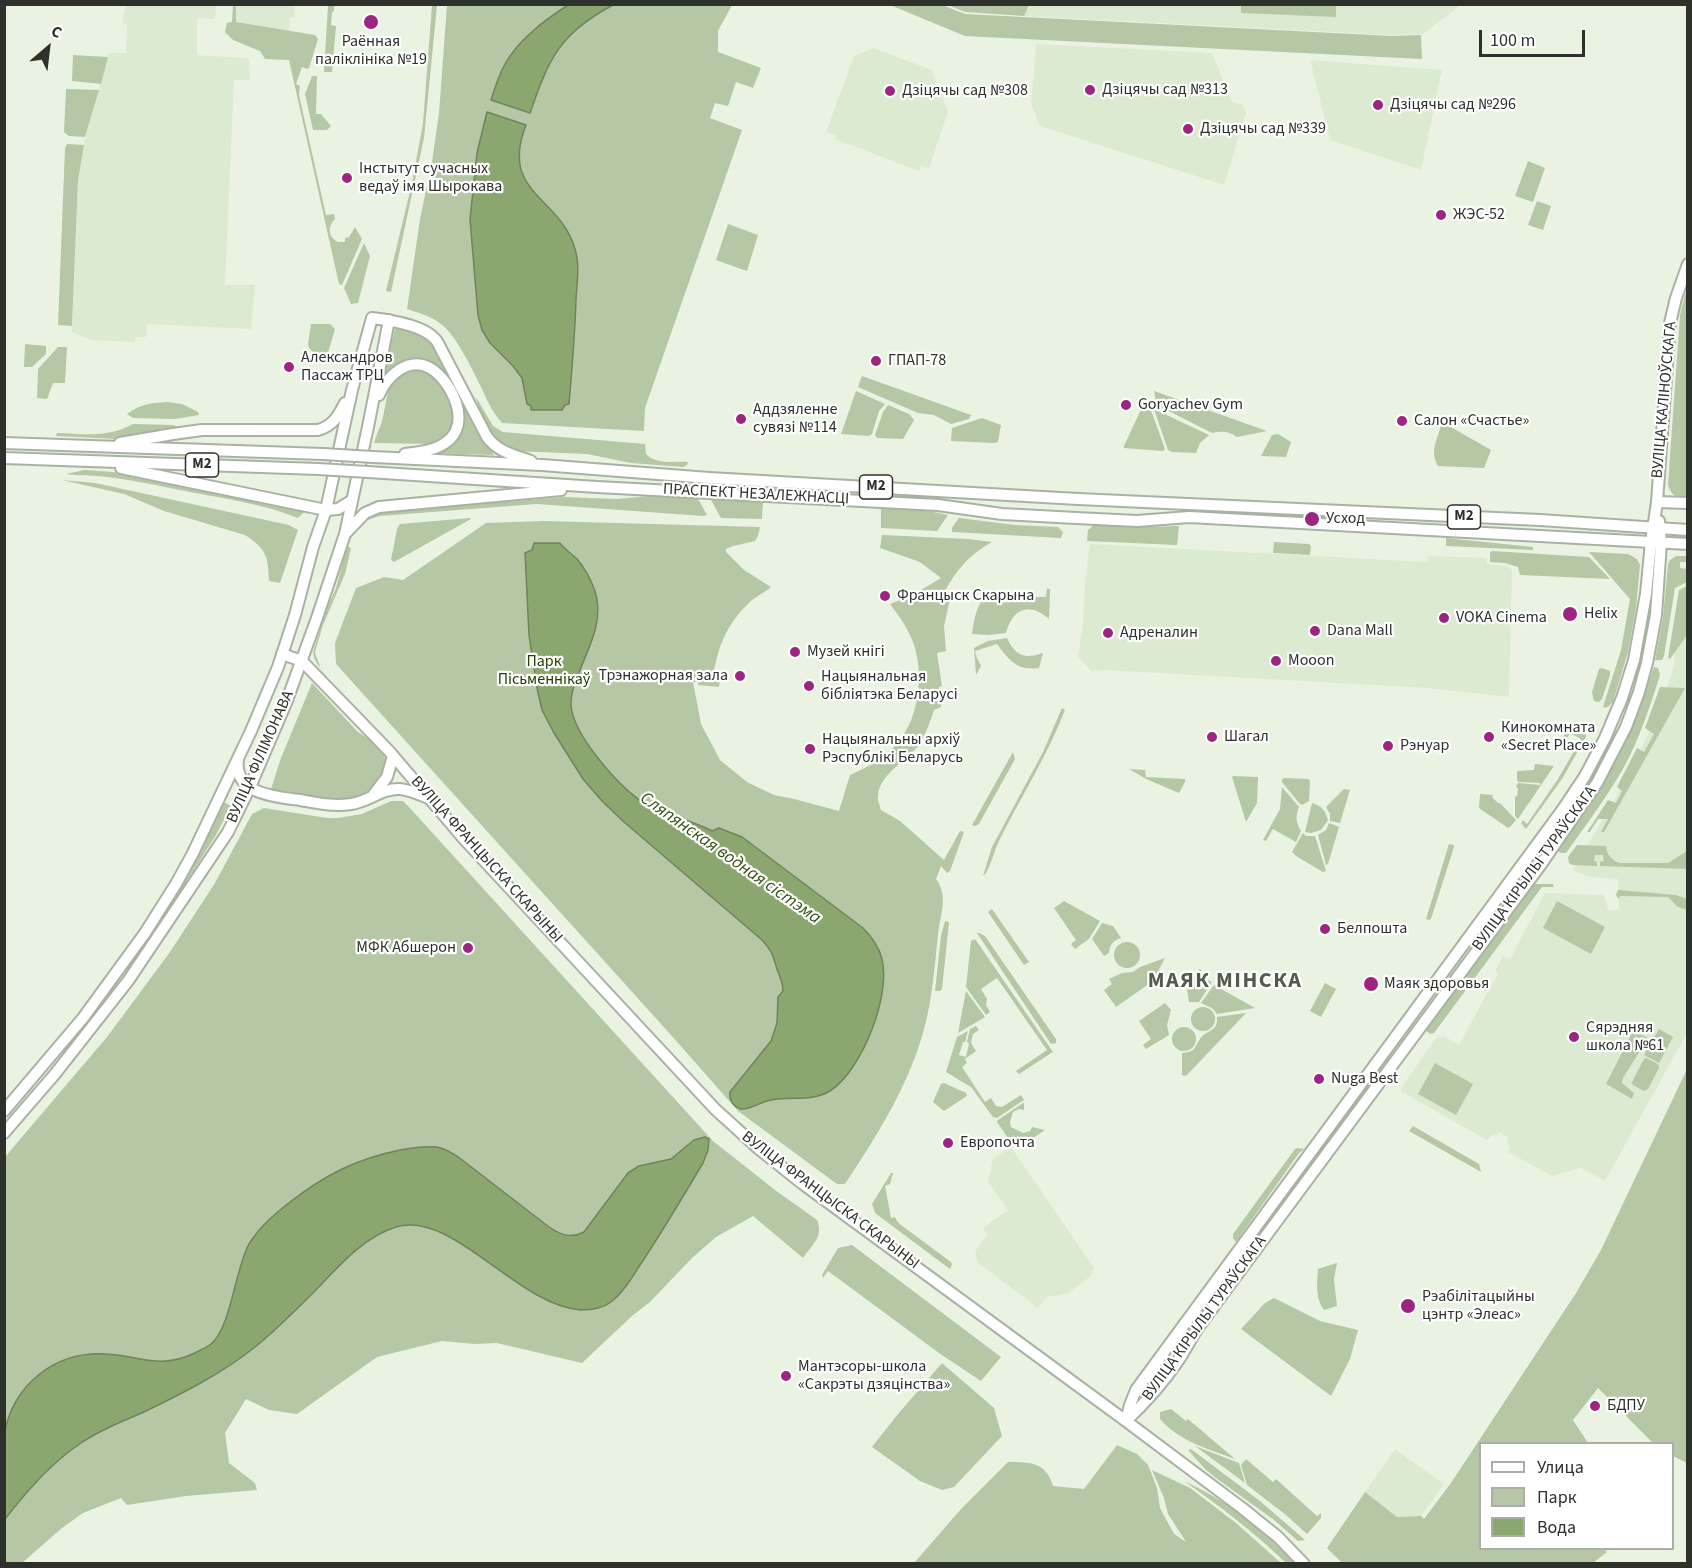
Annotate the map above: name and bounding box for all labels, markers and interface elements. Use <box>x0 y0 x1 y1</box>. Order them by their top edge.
marker: Раённая паліклініка №19 <box>362 13 380 31</box>
north arrow <box>18 18 78 78</box>
scale bar <box>1482 18 1588 56</box>
text: С <box>47 20 66 44</box>
text: 100 m <box>1490 28 1535 53</box>
place label: Раённая паліклініка №19 <box>315 32 427 70</box>
place label: Дзіцячы сад №313 <box>1102 80 1228 100</box>
place label: Дзіцячы сад №308 <box>902 81 1028 101</box>
marker: Дзіцячы сад №313 <box>1083 83 1097 97</box>
marker: Дзіцячы сад №308 <box>883 84 897 98</box>
place label: Дзіцячы сад №296 <box>1390 95 1516 115</box>
marker: Дзіцячы сад №296 <box>1371 98 1385 112</box>
place label: Дзіцячы сад №339 <box>1200 119 1326 139</box>
marker: Дзіцячы сад №339 <box>1181 122 1195 136</box>
place label: Інстытут сучасных ведаў імя Шырокава <box>359 159 502 197</box>
marker: Інстытут сучасных ведаў імя Шырокава <box>340 171 354 185</box>
place label: ЖЭС-52 <box>1453 205 1505 225</box>
marker: ЖЭС-52 <box>1434 208 1448 222</box>
street label: ВУЛІЦА КАЛІНОЎСКАГА <box>1649 321 1681 479</box>
place label: Александров Пассаж ТРЦ <box>301 348 393 386</box>
place label: ГПАП-78 <box>888 351 946 371</box>
marker: ГПАП-78 <box>869 354 883 368</box>
marker: Александров Пассаж ТРЦ <box>282 360 296 374</box>
place label: Goryachev Gym <box>1138 395 1243 415</box>
marker: Goryachev Gym <box>1119 398 1133 412</box>
place label: Аддзяленне сувязі №114 <box>753 400 838 438</box>
place label: Салон «Счастье» <box>1414 411 1529 431</box>
marker: Аддзяленне сувязі №114 <box>734 412 748 426</box>
marker: Салон «Счастье» <box>1395 414 1409 428</box>
road number: М2 <box>186 453 218 477</box>
road number: М2 <box>860 475 892 499</box>
street label: ПРАСПЕКТ НЕЗАЛЕЖНАСЦІ <box>662 481 850 509</box>
road number: М2 <box>1448 505 1480 529</box>
place label: Усход <box>1326 509 1365 529</box>
marker: Усход <box>1303 510 1321 528</box>
place label: Францыск Скарына <box>897 586 1034 606</box>
marker: Францыск Скарына <box>878 589 892 603</box>
place label: Helix <box>1584 604 1618 624</box>
marker: Helix <box>1561 605 1579 623</box>
place label: VOKA Cinema <box>1456 608 1547 628</box>
marker: VOKA Cinema <box>1437 611 1451 625</box>
place label: Dana Mall <box>1327 621 1393 641</box>
place label: Адреналин <box>1120 623 1198 643</box>
marker: Dana Mall <box>1308 624 1322 638</box>
marker: Адреналин <box>1101 626 1115 640</box>
place label: Музей кнігі <box>807 642 885 662</box>
marker: Музей кнігі <box>788 645 802 659</box>
place label: Mooon <box>1288 651 1334 671</box>
park label: Парк Пісьменнікаў <box>498 652 590 690</box>
marker: Mooon <box>1269 654 1283 668</box>
place label: Трэнажорная зала <box>599 666 728 686</box>
place label: Нацыянальная бібліятэка Беларусі <box>821 667 958 705</box>
marker: Трэнажорная зала <box>733 669 747 683</box>
marker: Нацыянальная бібліятэка Беларусі <box>802 679 816 693</box>
street label: ВУЛІЦА ФІЛІМОНАВА <box>223 688 299 826</box>
place label: Кинокомната «Secret Place» <box>1501 718 1596 756</box>
place label: Шагал <box>1224 727 1269 747</box>
place label: Нацыянальны архіў Рэспублікі Беларусь <box>822 730 963 768</box>
marker: Шагал <box>1205 730 1219 744</box>
marker: Кинокомната «Secret Place» <box>1482 730 1496 744</box>
place label: Рэнуар <box>1400 736 1449 756</box>
marker: Рэнуар <box>1381 739 1395 753</box>
marker: Нацыянальны архіў Рэспублікі Беларусь <box>803 742 817 756</box>
street label: ВУЛІЦА ФРАНЦЫСКА СКАРЫНЫ <box>406 773 566 947</box>
street label: ВУЛІЦА КІРЫЛЫ ТУРАЎСКАГА <box>1469 783 1601 955</box>
water label: Сляпянская водная сістэма <box>635 788 825 930</box>
place label: Белпошта <box>1337 919 1407 939</box>
marker: Белпошта <box>1318 922 1332 936</box>
place label: МФК Абшерон <box>356 938 456 958</box>
marker: МФК Абшерон <box>461 941 475 955</box>
district label: МАЯК МІНСКА <box>1148 969 1302 995</box>
place label: Маяк здоровья <box>1384 974 1489 994</box>
marker: Маяк здоровья <box>1362 975 1380 993</box>
place label: Сярэдняя школа №61 <box>1586 1018 1664 1056</box>
marker: Сярэдняя школа №61 <box>1567 1030 1581 1044</box>
place label: Nuga Best <box>1331 1069 1398 1089</box>
marker: Nuga Best <box>1312 1072 1326 1086</box>
street label: ВУЛІЦА ФРАНЦЫСКА СКАРЫНЫ <box>737 1128 923 1274</box>
place label: Европочта <box>960 1133 1035 1153</box>
marker: Европочта <box>941 1136 955 1150</box>
street label: ВУЛІЦА КІРЫЛЫ ТУРАЎСКАГА <box>1139 1233 1271 1405</box>
place label: Рэабілітацыйны цэнтр «Элеас» <box>1422 1287 1535 1325</box>
marker: Рэабілітацыйны цэнтр «Элеас» <box>1399 1297 1417 1315</box>
place label: Мантэсоры-школа «Сакрэты дзяцінства» <box>798 1357 950 1395</box>
marker: Мантэсоры-школа «Сакрэты дзяцінства» <box>779 1369 793 1383</box>
place label: БДПУ <box>1607 1396 1645 1416</box>
marker: БДПУ <box>1588 1399 1602 1413</box>
legend <box>1479 1442 1674 1550</box>
text: Улица <box>1537 1455 1584 1480</box>
text: Парк <box>1537 1485 1577 1510</box>
text: Вода <box>1537 1515 1576 1540</box>

